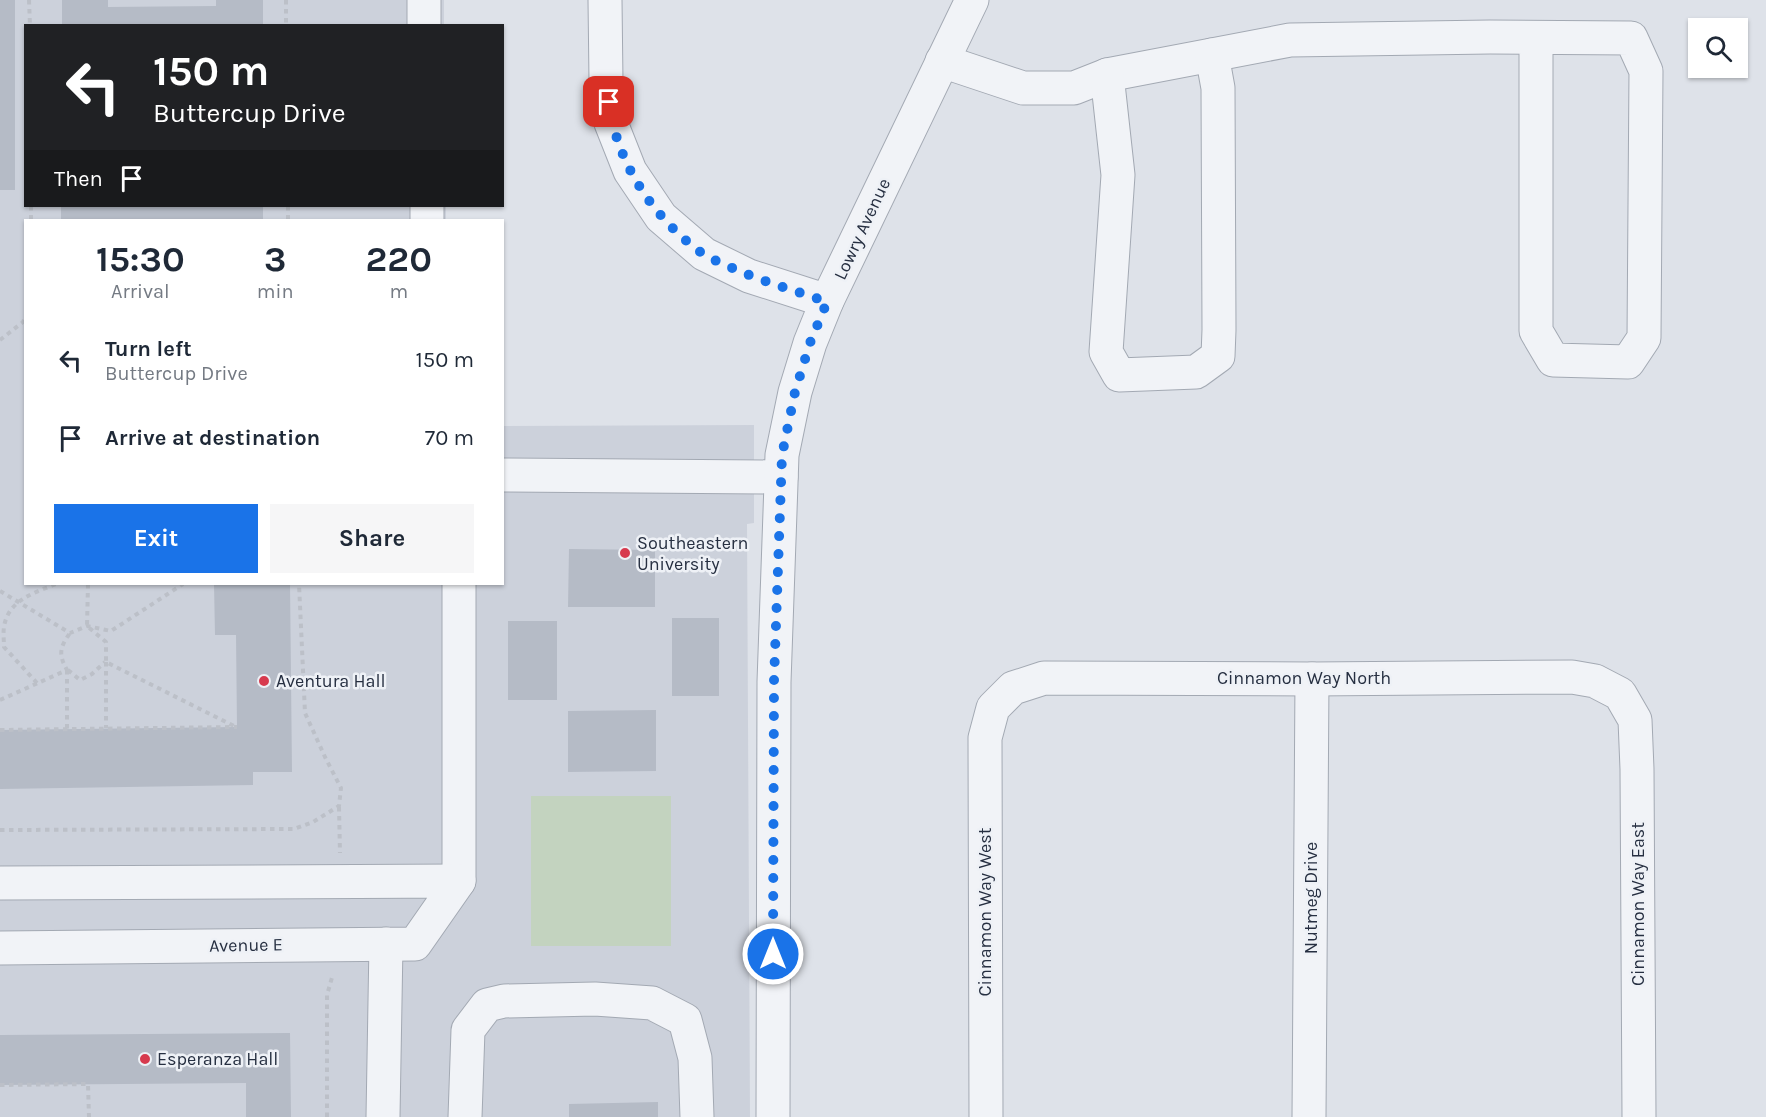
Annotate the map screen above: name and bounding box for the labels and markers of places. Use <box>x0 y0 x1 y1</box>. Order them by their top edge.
pin <box>583 76 634 127</box>
place label: Southeastern University <box>637 532 748 575</box>
marker: Southeastern University <box>618 546 632 560</box>
place label: Aventura Hall <box>276 670 385 692</box>
marker: Aventura Hall <box>257 674 271 688</box>
place label: Esperanza Hall <box>157 1048 278 1070</box>
marker: Esperanza Hall <box>138 1052 152 1066</box>

